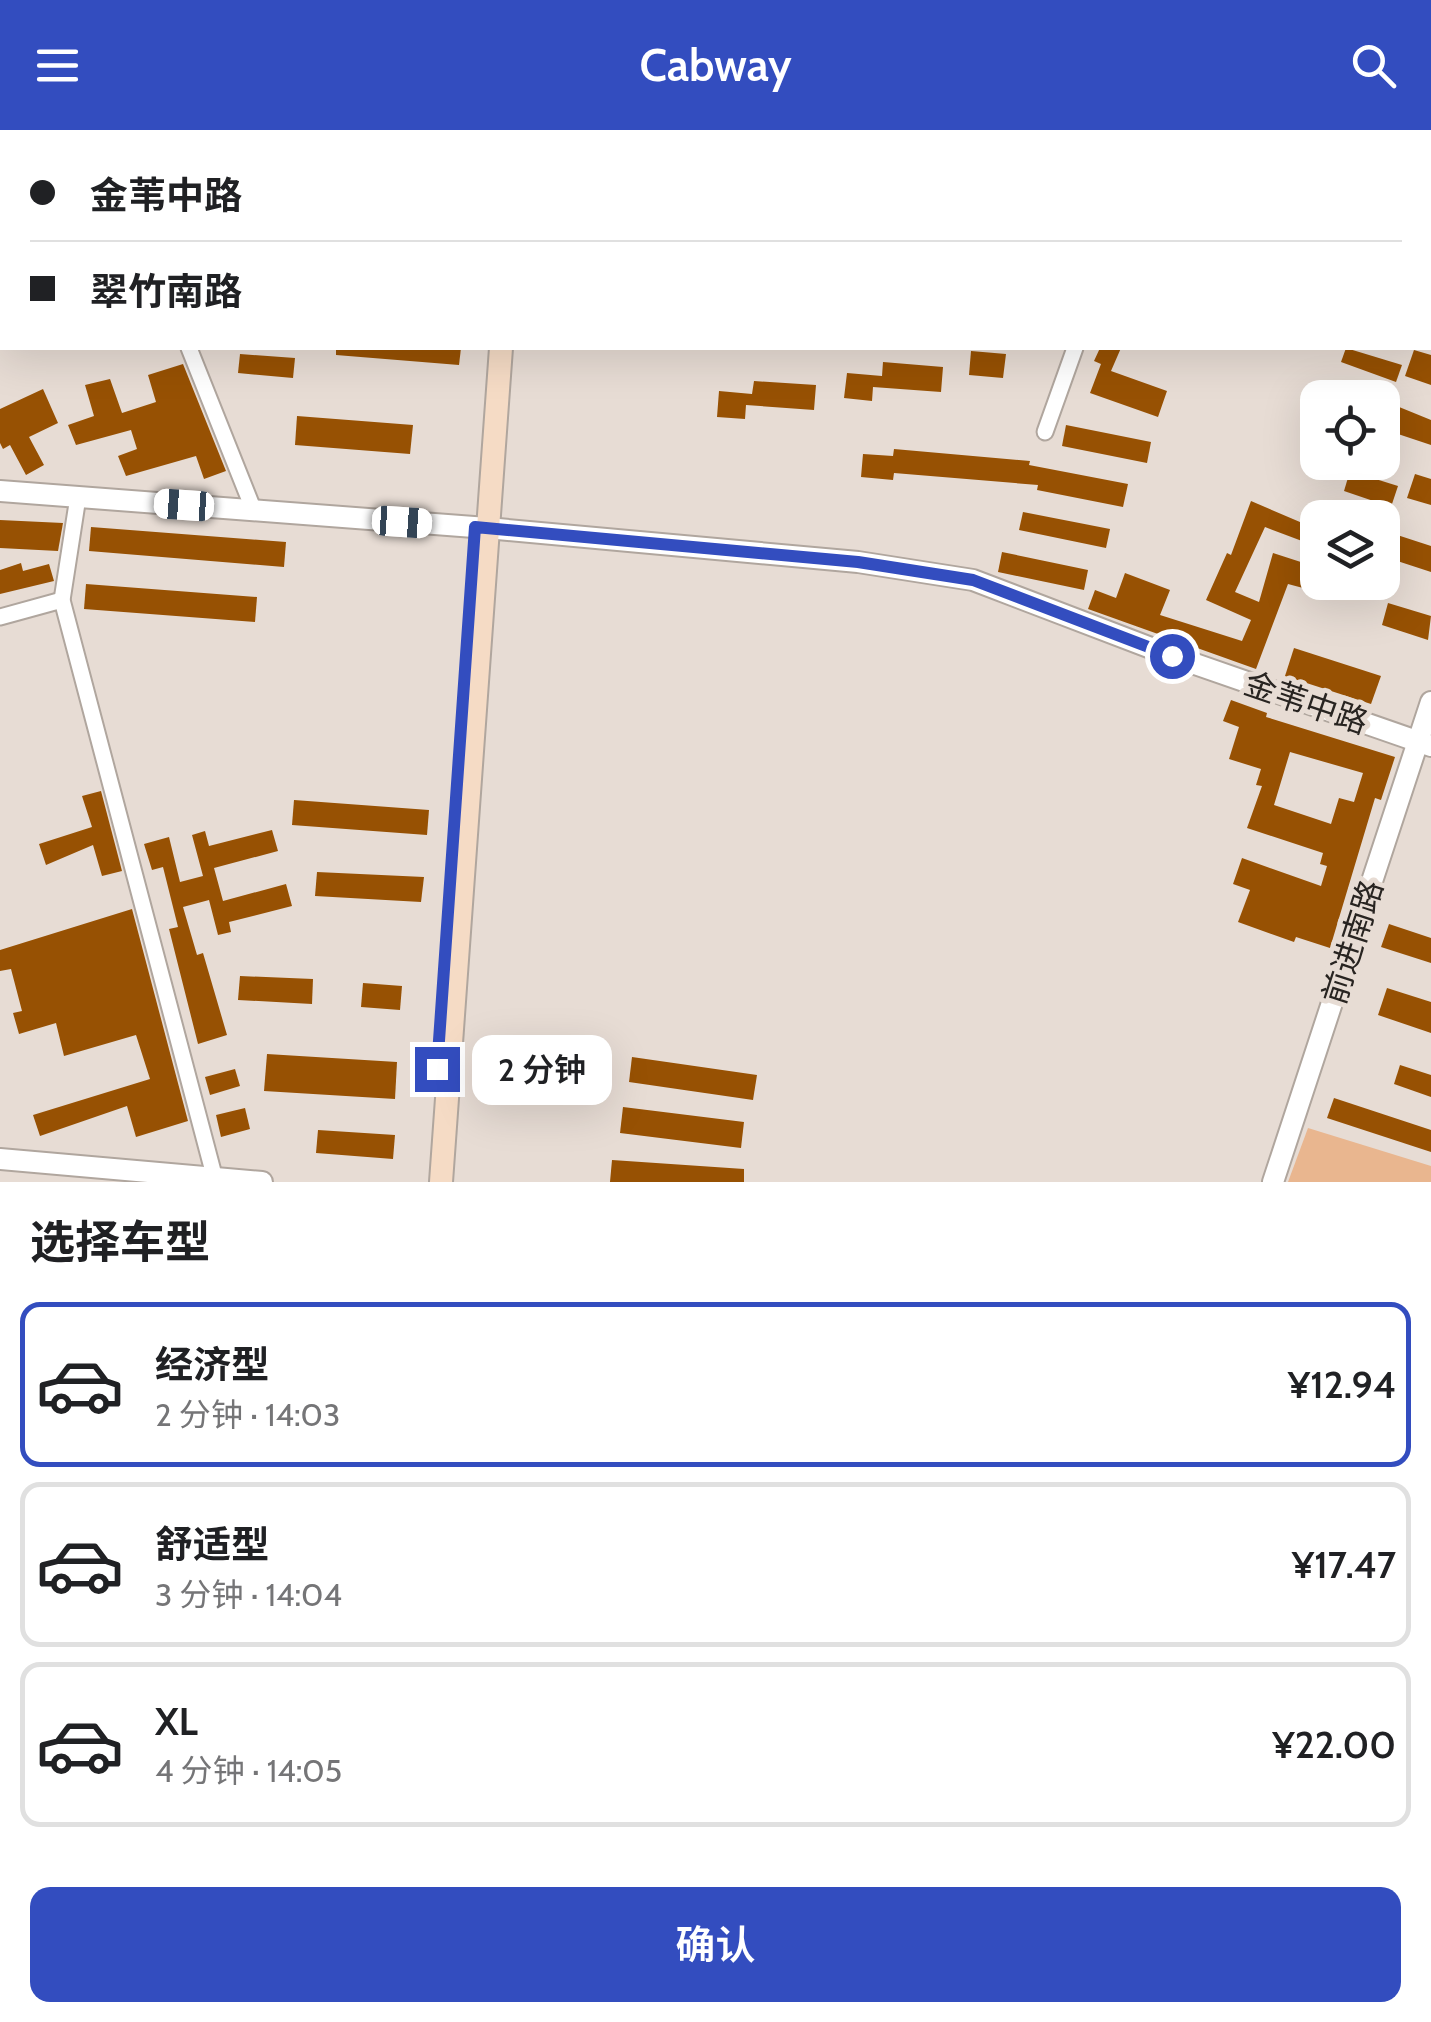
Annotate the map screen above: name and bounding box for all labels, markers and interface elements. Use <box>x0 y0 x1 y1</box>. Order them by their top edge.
icon: menu <box>30 38 85 93</box>
text: Cabway <box>639 38 792 92</box>
icon: search <box>1346 38 1401 93</box>
text: 金苇中路 <box>90 172 242 219</box>
text: 翠竹南路 <box>90 268 242 315</box>
map controls <box>1300 380 1400 600</box>
button: locate <box>1300 380 1400 480</box>
car <box>153 488 215 522</box>
button: layers <box>1300 500 1400 600</box>
car <box>371 505 433 539</box>
route start <box>1150 634 1195 679</box>
street label: 金苇中路 <box>1239 663 1373 742</box>
street label: 前进南路 <box>1314 875 1391 1009</box>
callout: 2 分钟 <box>472 1034 612 1104</box>
route end <box>415 1047 460 1092</box>
text: 2 分钟 <box>498 1050 586 1089</box>
text: 选择车型 <box>30 1215 210 1269</box>
icon: car <box>35 1340 125 1430</box>
text: 经济型 <box>155 1341 269 1388</box>
text: ¥12.94 <box>1288 1361 1396 1408</box>
text: 2 分钟 · 14:03 <box>155 1395 340 1434</box>
icon: car <box>35 1520 125 1610</box>
text: 舒适型 <box>155 1521 269 1568</box>
text: ¥17.47 <box>1292 1541 1396 1588</box>
text: 3 分钟 · 14:04 <box>155 1575 342 1614</box>
text: XL <box>155 1698 198 1745</box>
icon: car <box>35 1700 125 1790</box>
text: ¥22.00 <box>1272 1721 1396 1768</box>
text: 4 分钟 · 14:05 <box>155 1751 342 1790</box>
button: 确认 <box>30 1887 1401 2002</box>

